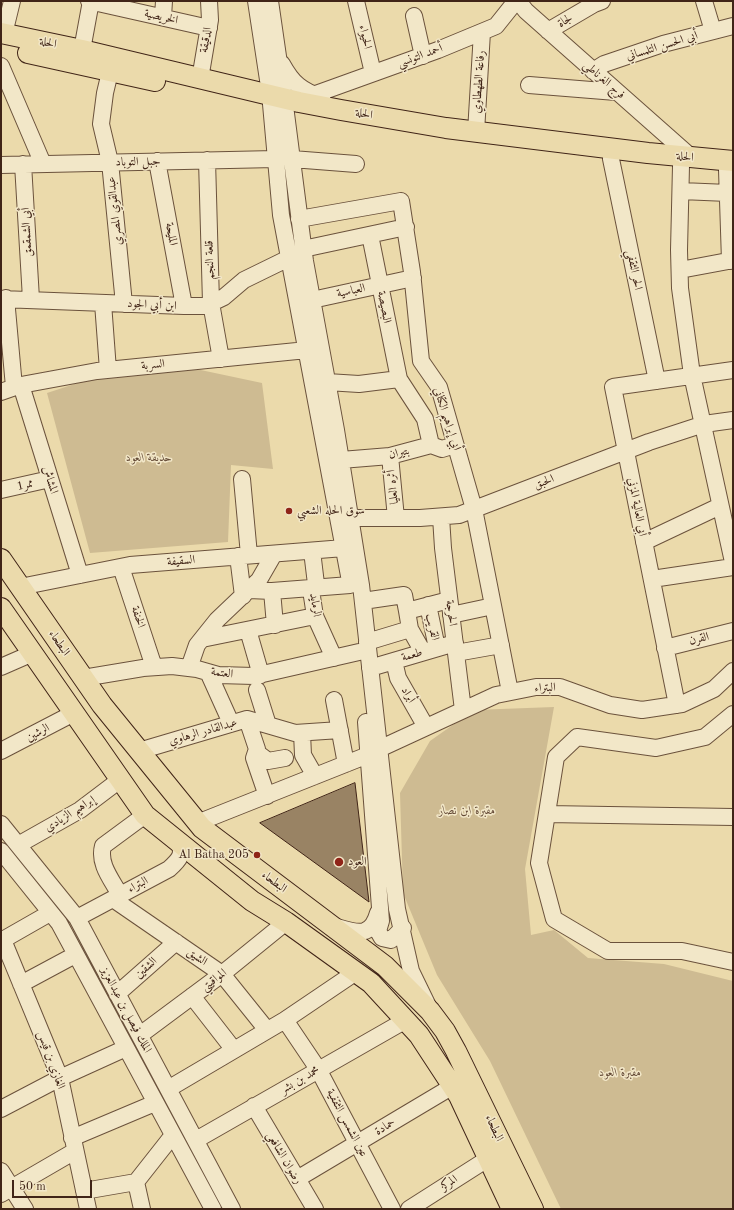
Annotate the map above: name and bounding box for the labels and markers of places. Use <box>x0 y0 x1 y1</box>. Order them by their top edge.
place label: سوق الحله الشعبي <box>297 504 365 518</box>
marker: سوق الحله الشعبي <box>284 506 294 516</box>
place label: Al Batha 205 <box>178 848 249 862</box>
marker: Al Batha 205 <box>252 850 262 860</box>
place label: العود <box>348 855 367 869</box>
marker: العود <box>333 856 345 868</box>

